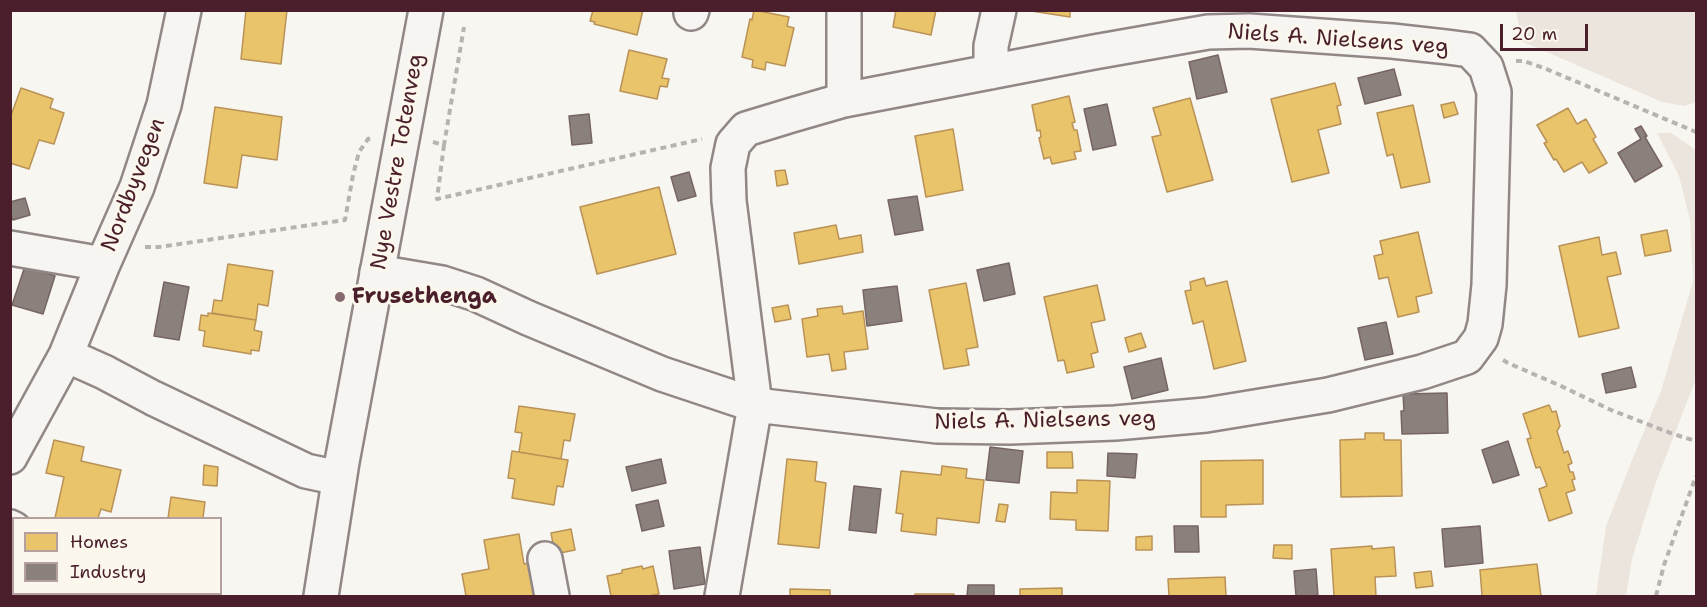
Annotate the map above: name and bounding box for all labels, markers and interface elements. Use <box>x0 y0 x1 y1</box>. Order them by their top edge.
scale bar <box>1503 12 1592 50</box>
street label: Niels A. Nielsens veg <box>1227 19 1449 61</box>
text: 20 m <box>1511 22 1557 46</box>
street label: Nye Vestre Totenveg <box>366 52 430 272</box>
street label: Nordbyvegen <box>96 114 172 256</box>
place label: Frusethenga <box>352 284 497 310</box>
marker: Frusethenga <box>333 290 347 304</box>
street label: Niels A. Nielsens veg <box>934 406 1156 436</box>
legend <box>12 517 222 595</box>
text: Homes <box>70 530 128 554</box>
text: Industry <box>70 560 146 584</box>

